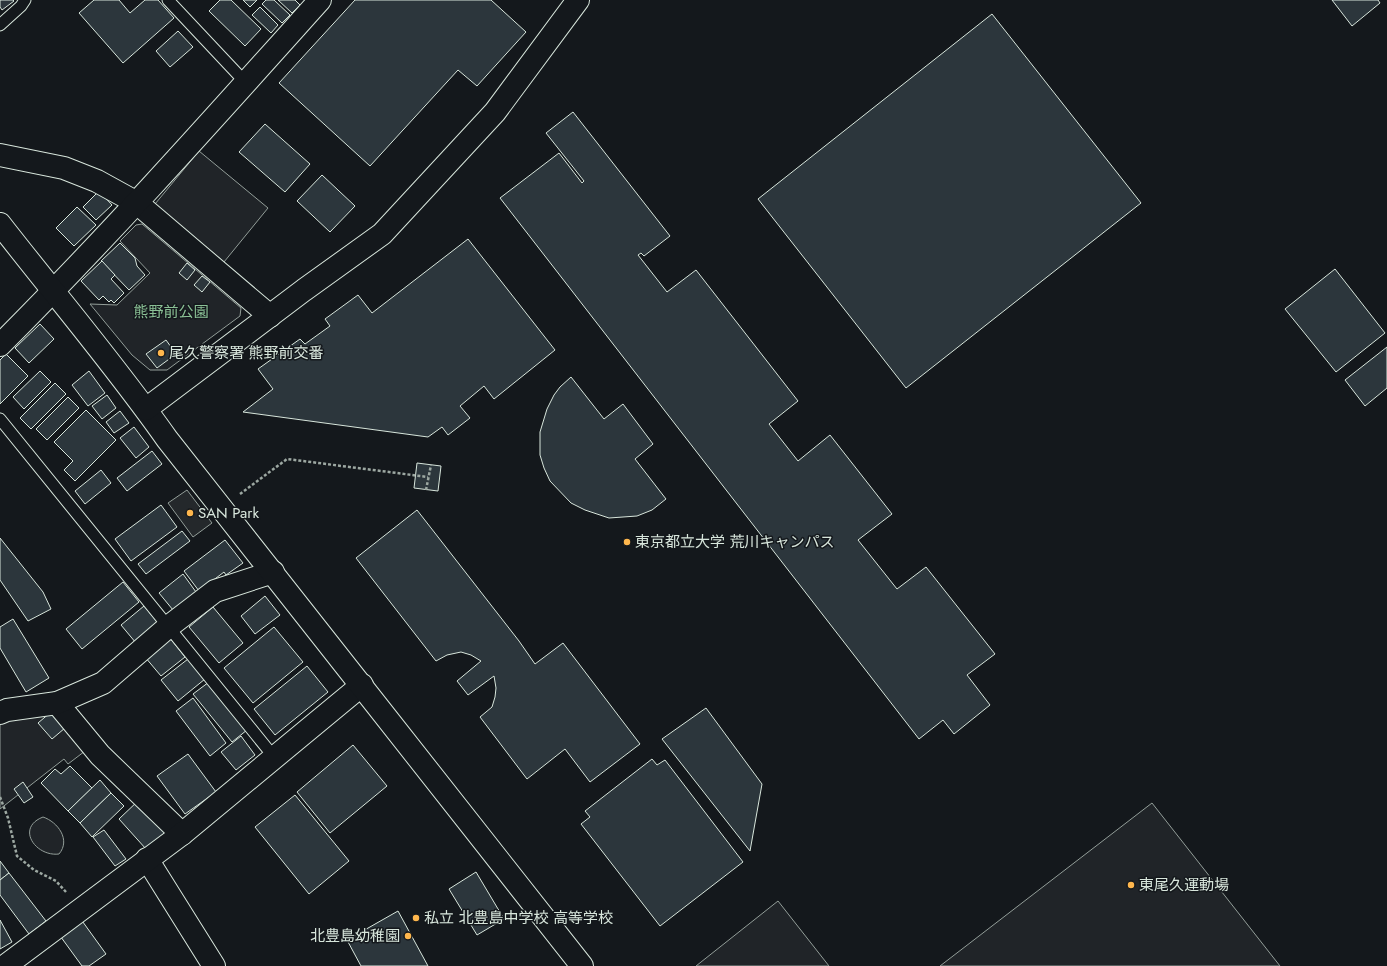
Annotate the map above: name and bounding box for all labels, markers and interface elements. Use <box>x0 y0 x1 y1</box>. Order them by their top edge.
park label: 熊野前公園 <box>133 301 209 323</box>
place label: 尾久警察署 熊野前交番 <box>169 342 324 364</box>
marker: 尾久警察署 熊野前交番 <box>156 348 166 358</box>
place label: SAN Park <box>198 502 259 524</box>
marker: SAN Park <box>185 508 195 518</box>
place label: 東京都立大学 荒川キャンパス <box>635 531 835 553</box>
marker: 東京都立大学 荒川キャンパス <box>622 537 632 547</box>
place label: 東尾久運動場 <box>1139 874 1229 896</box>
marker: 東尾久運動場 <box>1126 880 1136 890</box>
place label: 私立 北豊島中学校 高等学校 <box>424 907 613 929</box>
marker: 私立 北豊島中学校 高等学校 <box>411 913 421 923</box>
place label: 北豊島幼稚園 <box>310 925 400 947</box>
marker: 北豊島幼稚園 <box>403 931 413 941</box>

